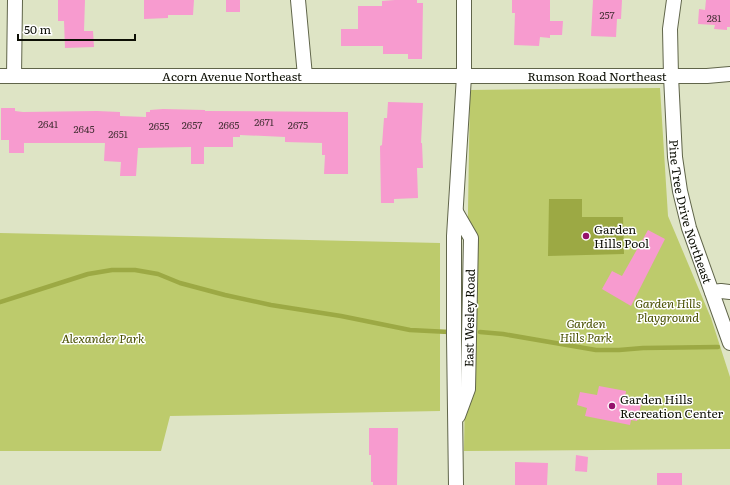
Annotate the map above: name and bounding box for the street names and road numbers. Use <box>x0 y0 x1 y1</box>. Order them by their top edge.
street label: Acorn Avenue Northeast <box>162 67 302 85</box>
street label: Rumson Road Northeast <box>527 67 667 85</box>
street label: Pine Tree Drive Northeast <box>665 139 717 286</box>
street label: East Wesley Road <box>459 268 479 367</box>

